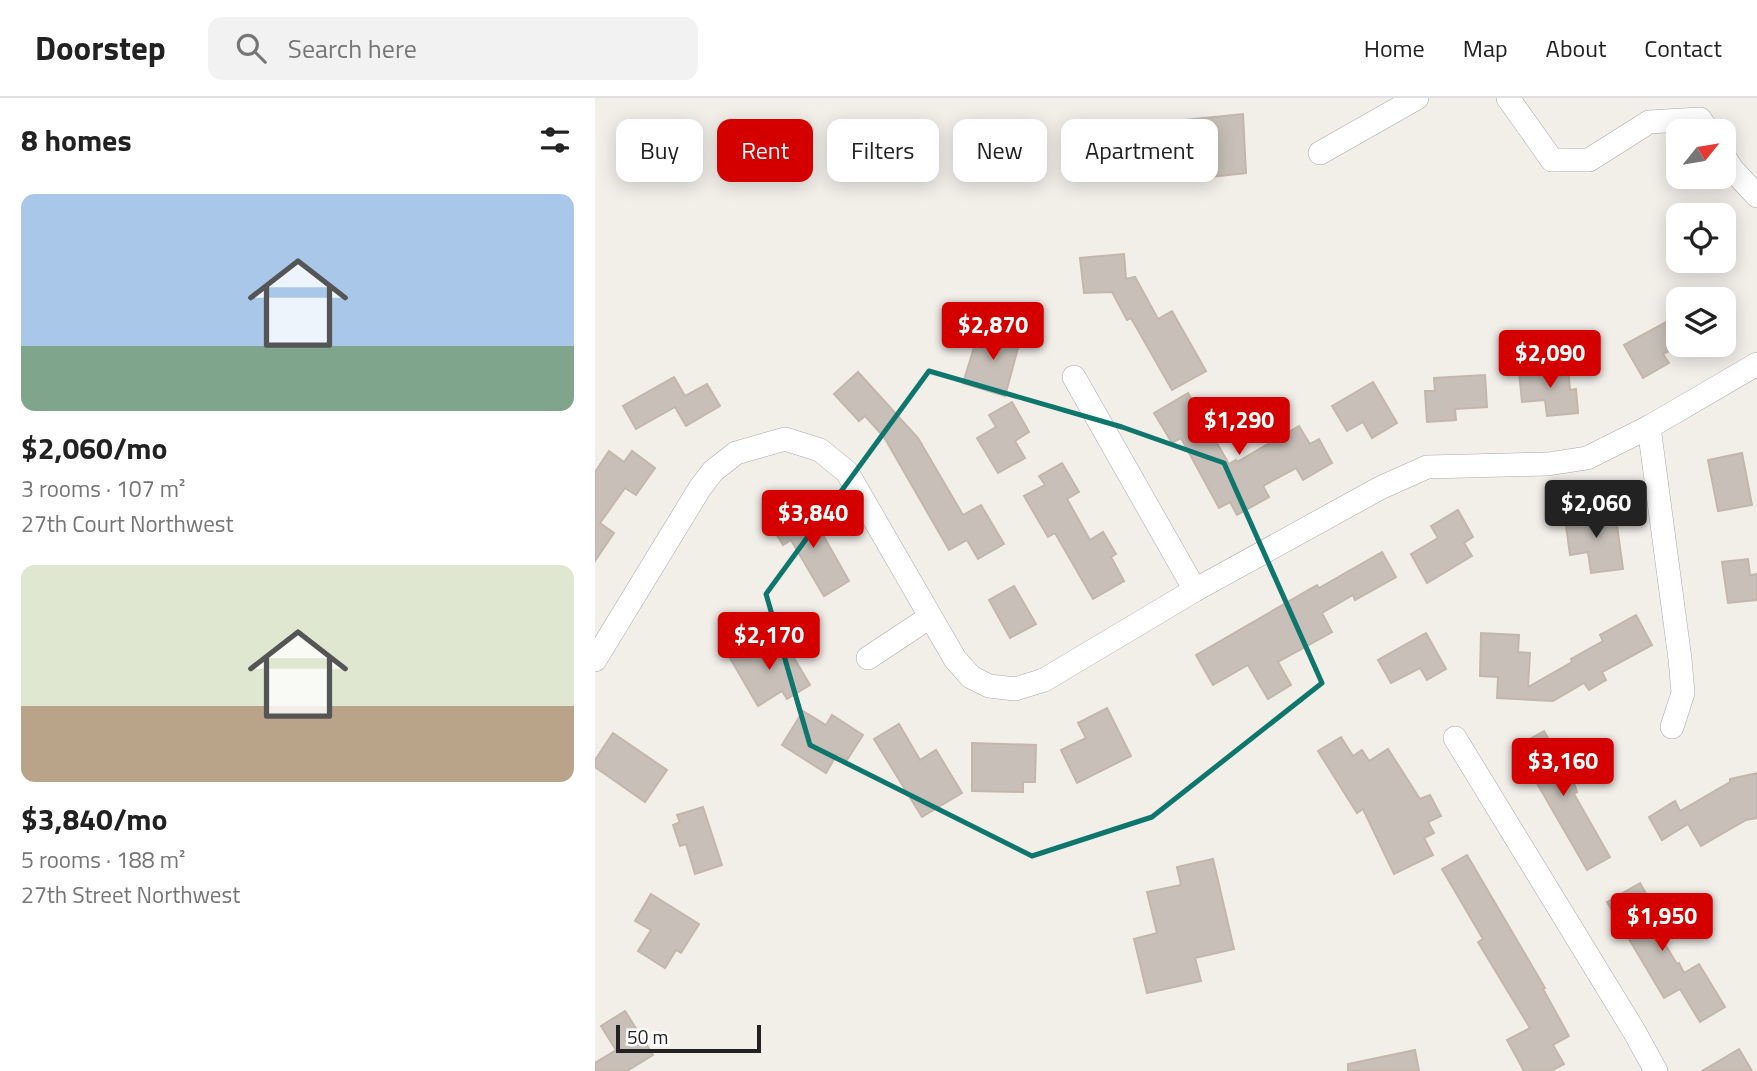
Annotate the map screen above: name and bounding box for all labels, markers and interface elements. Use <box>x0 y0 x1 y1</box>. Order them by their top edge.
search box <box>208 17 698 80</box>
text: Doorstep <box>35 23 166 73</box>
icon: search <box>232 29 270 67</box>
text: Search here <box>288 29 417 68</box>
text: Home <box>1364 30 1425 66</box>
text: Map <box>1463 30 1508 66</box>
text: About <box>1546 30 1606 66</box>
text: Contact <box>1644 30 1722 66</box>
text: 8 homes <box>21 117 132 163</box>
chip: Buy <box>616 119 703 182</box>
chip: Rent <box>717 119 813 182</box>
chip: Filters <box>827 119 939 182</box>
chip: New <box>953 119 1047 182</box>
chip: Apartment <box>1061 119 1218 182</box>
north arrow <box>1666 119 1736 189</box>
map controls <box>1666 119 1736 357</box>
icon: filters <box>536 121 574 159</box>
button: locate <box>1666 203 1736 273</box>
icon: home <box>235 240 361 366</box>
button: layers <box>1666 287 1736 357</box>
pin: $2,870 <box>936 302 1050 362</box>
text: $2,870 <box>958 307 1028 342</box>
pin: $2,090 <box>1493 330 1607 390</box>
text: $2,090 <box>1515 335 1585 370</box>
pin: $1,290 <box>1182 398 1296 457</box>
text: $1,290 <box>1204 402 1274 437</box>
text: $2,060/mo <box>21 425 167 471</box>
text: 3 rooms · 107 m² <box>21 471 185 506</box>
pin: $2,060 <box>1539 480 1653 540</box>
text: $2,060 <box>1561 485 1631 520</box>
pin: $3,840 <box>756 490 870 550</box>
text: $3,840 <box>778 495 848 530</box>
text: 27th Court Northwest <box>21 506 234 541</box>
icon: home <box>235 611 361 737</box>
pin: $2,170 <box>712 612 826 672</box>
text: $2,170 <box>734 617 804 652</box>
pin: $3,160 <box>1506 738 1620 798</box>
text: $3,160 <box>1528 743 1598 778</box>
text: $3,840/mo <box>21 796 167 842</box>
text: 5 rooms · 188 m² <box>21 842 185 877</box>
text: 27th Street Northwest <box>21 877 240 912</box>
pin: $1,950 <box>1605 894 1719 953</box>
text: $1,950 <box>1627 898 1697 933</box>
scale bar <box>616 1022 761 1054</box>
text: 50 m <box>627 1022 668 1051</box>

